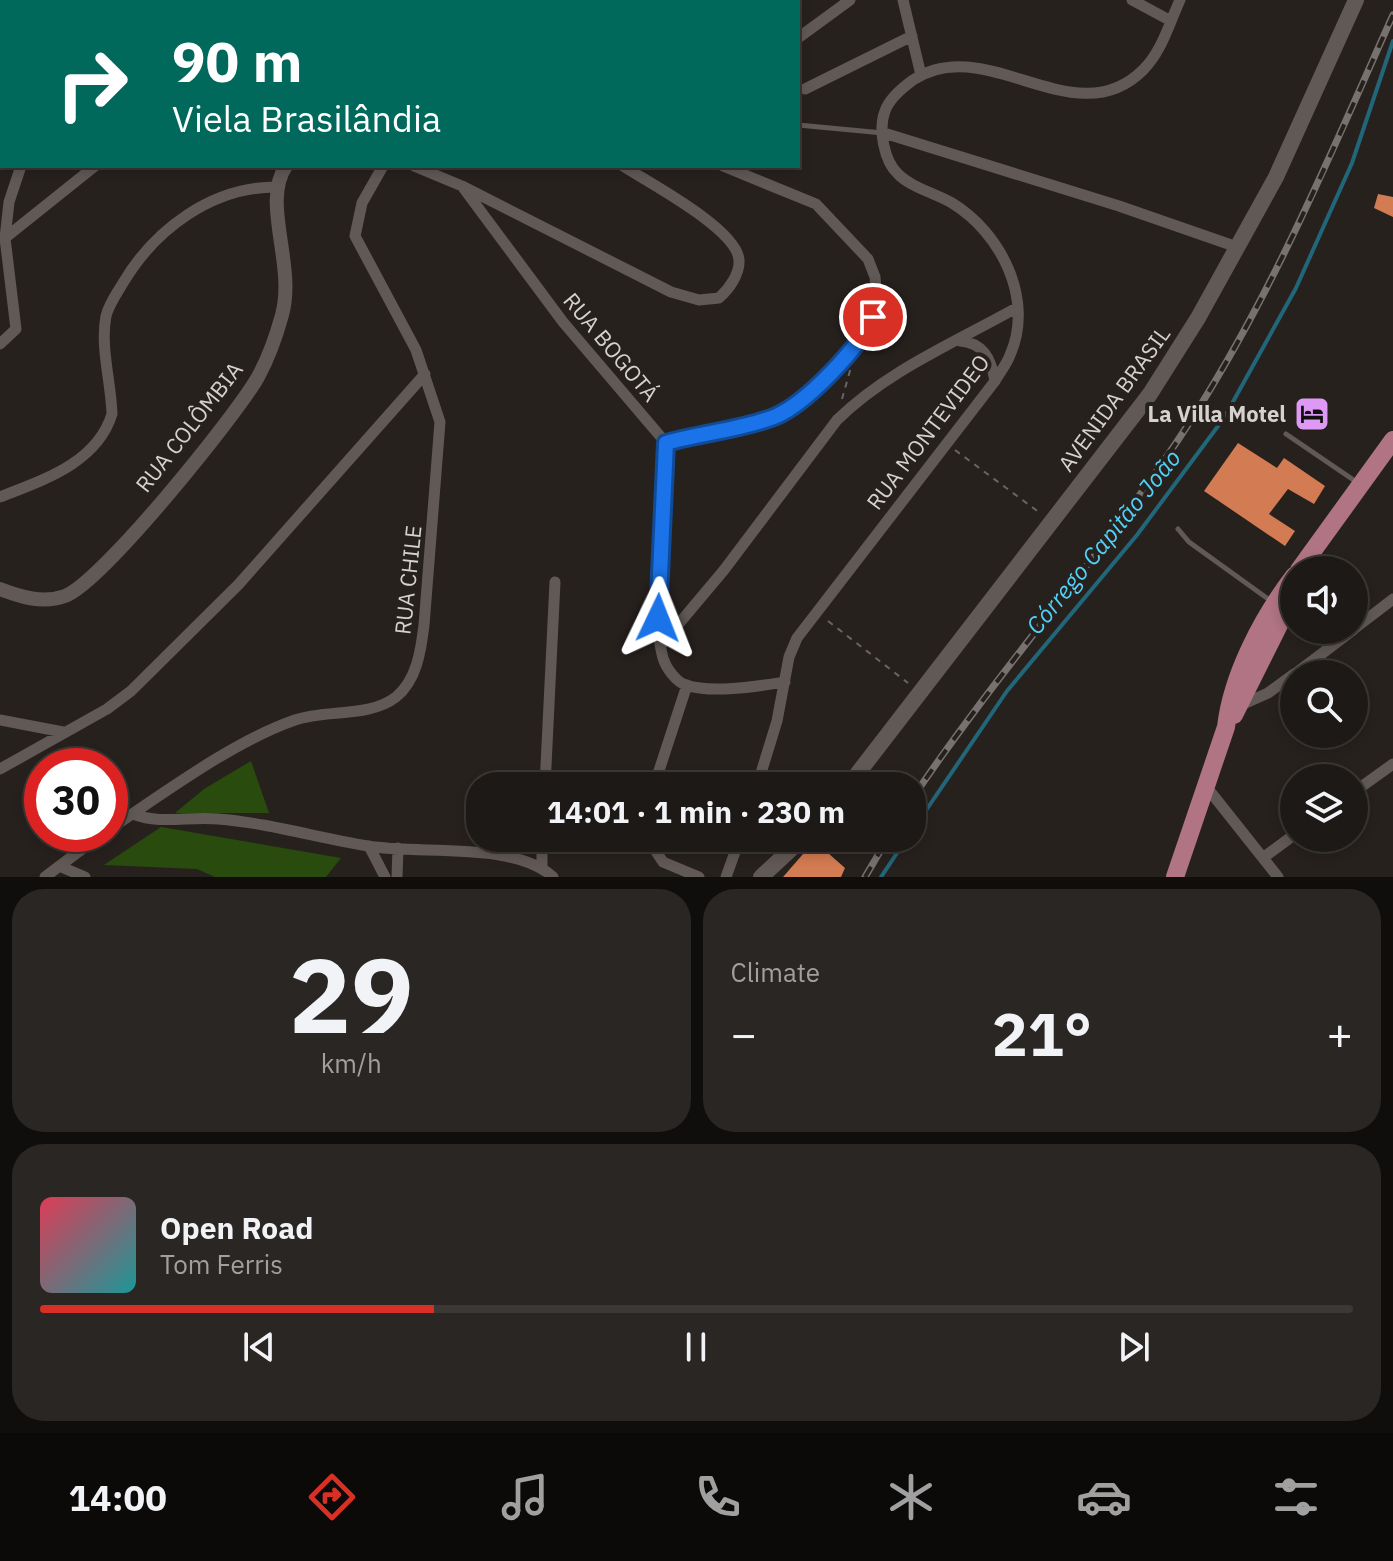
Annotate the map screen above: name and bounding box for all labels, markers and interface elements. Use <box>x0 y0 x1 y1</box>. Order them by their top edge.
text: 90 m <box>172 25 302 97</box>
icon: right <box>40 32 144 136</box>
text: Viela Brasilândia <box>172 95 441 142</box>
pin <box>839 283 907 351</box>
street label: RUA BOGOTÁ <box>557 286 665 407</box>
icon: arrive <box>851 295 895 339</box>
street label: AVENIDA BRASIL <box>1051 320 1176 477</box>
street label: RUA MONTEVIDEO <box>860 348 996 515</box>
street label: RUA COLÔMBIA <box>129 356 249 498</box>
hotel icon: La Villa Motel <box>1293 395 1331 433</box>
place label: La Villa Motel <box>1147 399 1286 428</box>
water label: Córrego Capitão João <box>1019 442 1188 641</box>
street label: RUA CHILE <box>387 524 428 636</box>
map controls <box>1280 556 1368 852</box>
button: sound <box>1280 556 1368 644</box>
position arrow <box>616 576 700 660</box>
button: search <box>1280 660 1368 748</box>
speed limit sign: 30 <box>24 748 128 852</box>
button: layers <box>1280 764 1368 852</box>
text: 14:01 · 1 min · 230 m <box>547 792 845 831</box>
text: 29 <box>289 926 414 1062</box>
text: Climate <box>731 955 820 989</box>
text: 21° <box>992 994 1092 1073</box>
text: − <box>731 1005 757 1062</box>
text: + <box>1327 1005 1353 1062</box>
text: km/h <box>321 1046 382 1080</box>
text: Open Road <box>160 1208 313 1247</box>
text: Tom Ferris <box>160 1247 283 1281</box>
icon: previous <box>237 1325 281 1369</box>
icon: pause <box>674 1325 718 1369</box>
icon: next <box>1112 1325 1156 1369</box>
icon: directions <box>304 1469 360 1525</box>
icon: music <box>497 1469 553 1525</box>
icon: phone <box>690 1469 746 1525</box>
icon: climate <box>883 1469 939 1525</box>
icon: car <box>1076 1469 1132 1525</box>
icon: filters <box>1268 1469 1324 1525</box>
text: 14:00 <box>68 1474 167 1521</box>

